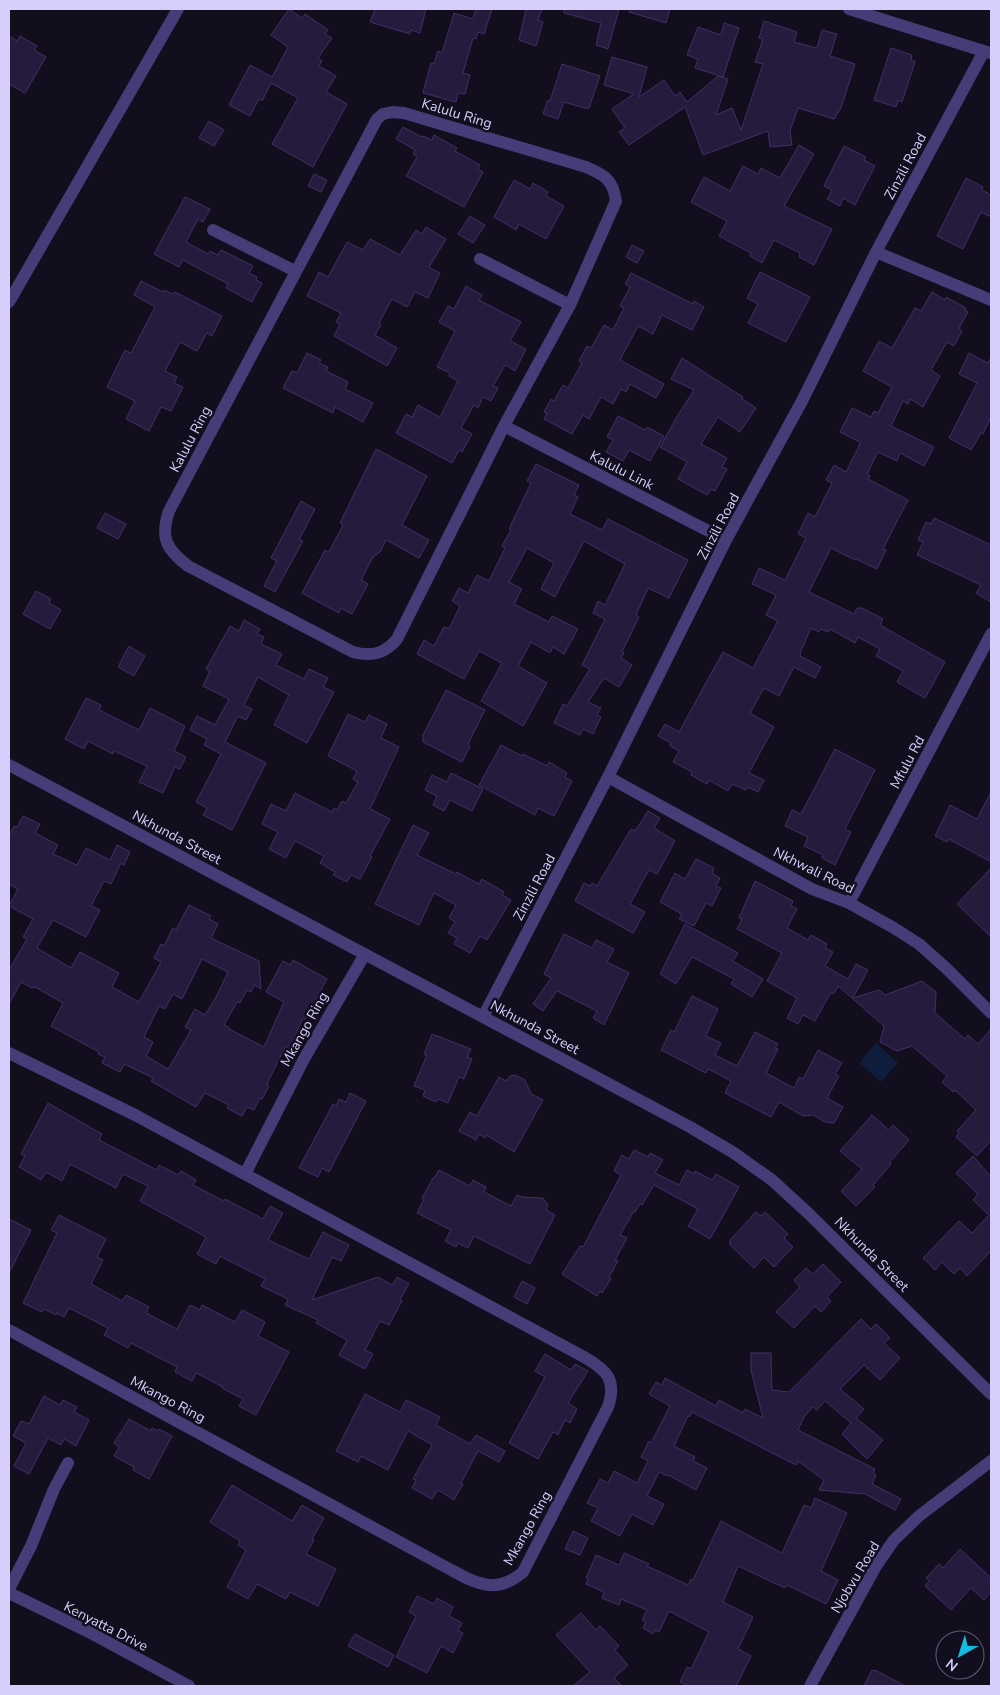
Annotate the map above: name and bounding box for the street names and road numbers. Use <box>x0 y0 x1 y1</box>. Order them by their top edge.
street label: Kalulu Ring <box>419 94 494 133</box>
street label: Zinzili Road <box>880 130 931 203</box>
street label: Kalulu Ring <box>165 403 216 476</box>
street label: Kalulu Link <box>586 446 658 495</box>
street label: Zinzili Road <box>693 490 744 563</box>
street label: Mfulu Rd <box>886 732 929 792</box>
street label: Nkhunda Street <box>129 806 225 869</box>
street label: Nkhwali Road <box>770 843 857 898</box>
street label: Zinzili Road <box>509 851 560 924</box>
street label: Mkango Ring <box>276 988 333 1070</box>
street label: Nkhunda Street <box>487 996 583 1059</box>
street label: Nkhunda Street <box>830 1213 913 1296</box>
street label: Mkango Ring <box>127 1372 209 1427</box>
street label: Mkango Ring <box>499 1487 556 1569</box>
street label: Njobvu Road <box>826 1538 884 1617</box>
street label: Kenyatta Drive <box>60 1597 151 1656</box>

